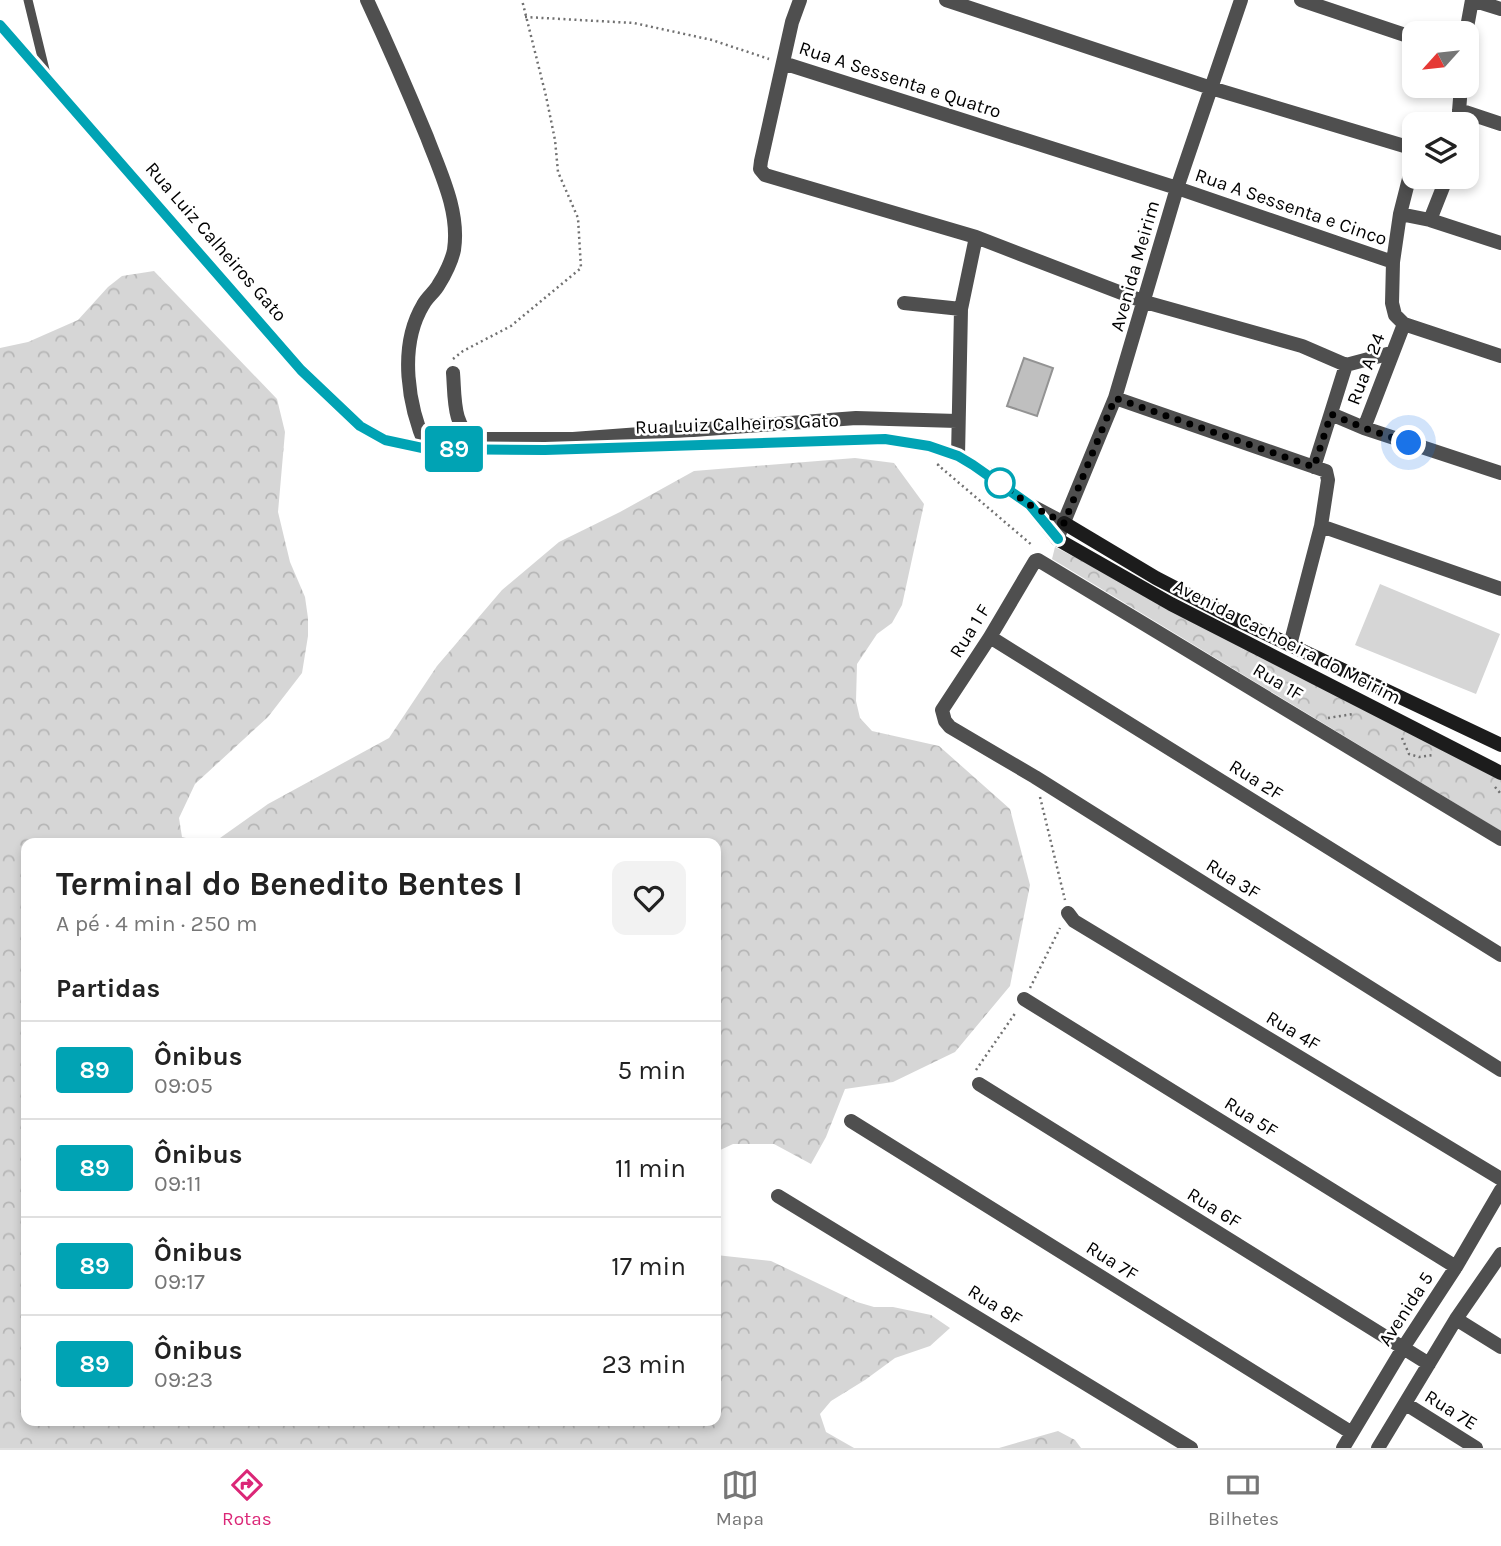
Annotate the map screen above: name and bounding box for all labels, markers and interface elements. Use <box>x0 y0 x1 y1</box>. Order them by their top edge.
north arrow <box>1402 21 1479 98</box>
map controls <box>1402 21 1479 189</box>
street label: Rua A Sessenta e Quatro <box>796 37 1004 123</box>
button: layers <box>1402 112 1479 189</box>
street label: Rua Luiz Calheiros Gato <box>141 158 291 326</box>
street label: Rua A Sessenta e Cinco <box>1192 164 1390 250</box>
street label: Avenida Meirim <box>1106 198 1164 334</box>
street label: Rua A 24 <box>1342 330 1390 408</box>
street label: Rua Luiz Calheiros Gato <box>635 409 839 439</box>
your location <box>1391 425 1426 460</box>
line badge: 89 <box>422 426 486 472</box>
text: 89 <box>439 435 469 463</box>
unlabelled marker <box>985 468 1015 498</box>
street label: Avenida Cachoeira do Meirim <box>1170 575 1404 709</box>
street label: Rua 1 F <box>945 600 995 662</box>
street label: Rua 1F <box>1249 659 1307 705</box>
street label: Rua 2F <box>1225 755 1287 805</box>
street label: Rua 3F <box>1202 854 1264 904</box>
button: heart <box>612 861 686 935</box>
text: Terminal do Benedito Bentes I <box>56 865 523 903</box>
text: A pé · 4 min · 250 m <box>56 910 258 937</box>
text: Partidas <box>56 973 160 1004</box>
street label: Rua 4F <box>1262 1006 1324 1056</box>
text: Ônibus <box>154 1041 242 1072</box>
text: 5 min <box>617 1055 686 1086</box>
text: 89 <box>79 1056 110 1084</box>
text: 09:05 <box>154 1072 213 1099</box>
street label: Rua 5F <box>1220 1092 1282 1142</box>
text: Ônibus <box>154 1139 242 1170</box>
text: 11 min <box>615 1153 686 1184</box>
text: 89 <box>79 1154 110 1182</box>
text: 09:11 <box>154 1170 202 1197</box>
street label: Rua 6F <box>1183 1183 1245 1233</box>
text: Ônibus <box>154 1237 242 1268</box>
street label: Rua 7F <box>1082 1237 1142 1285</box>
text: 17 min <box>611 1251 686 1282</box>
text: 89 <box>79 1252 110 1280</box>
text: 09:17 <box>154 1268 205 1295</box>
street label: Avenida 5 <box>1374 1268 1438 1350</box>
street label: Rua 8F <box>964 1280 1026 1330</box>
text: Ônibus <box>154 1335 242 1366</box>
text: 23 min <box>602 1349 686 1380</box>
text: 89 <box>79 1350 110 1378</box>
text: 09:23 <box>154 1366 213 1393</box>
street label: Rua 7E <box>1421 1385 1481 1435</box>
tab: Rotas <box>222 1466 272 1530</box>
tab: Mapa <box>716 1466 764 1530</box>
tab: Bilhetes <box>1208 1466 1279 1530</box>

